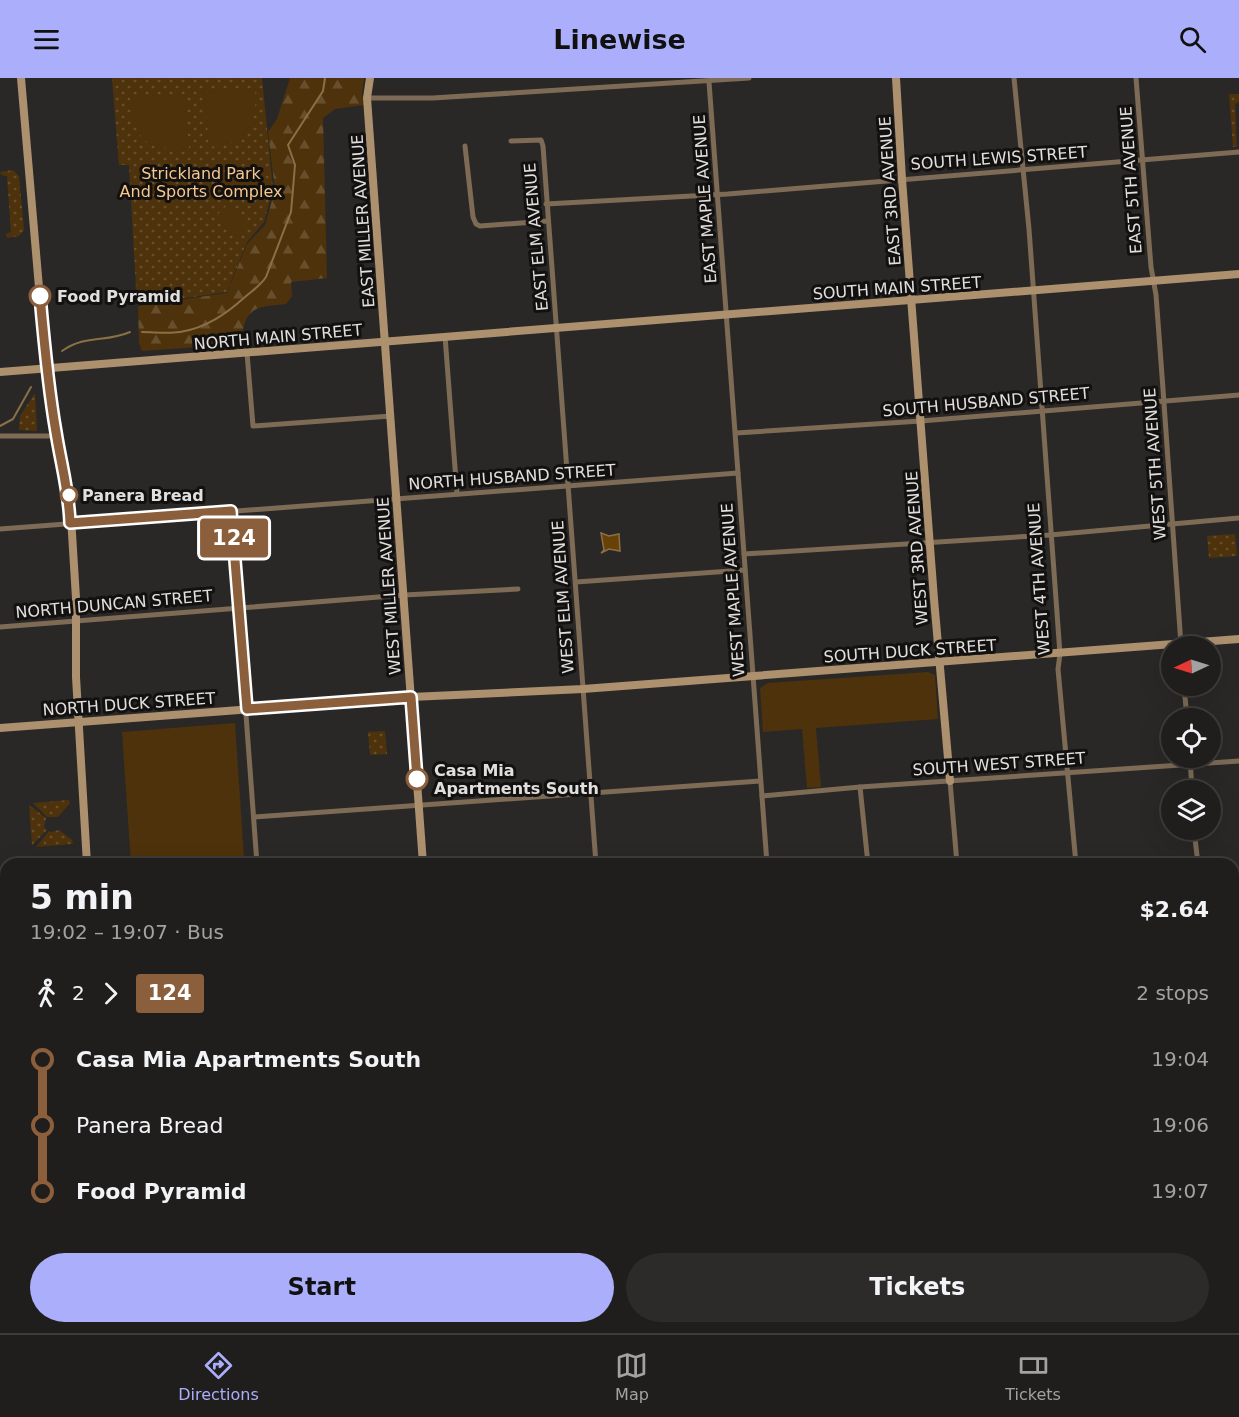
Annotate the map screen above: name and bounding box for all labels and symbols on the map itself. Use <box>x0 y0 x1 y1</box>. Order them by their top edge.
street label: EAST 5TH AVENUE <box>1116 106 1146 254</box>
street label: EAST MAPLE AVENUE <box>690 114 720 284</box>
street label: EAST 3RD AVENUE <box>875 116 905 266</box>
street label: EAST MILLER AVENUE <box>347 134 379 308</box>
street label: SOUTH LEWIS STREET <box>910 142 1088 174</box>
street label: EAST ELM AVENUE <box>520 162 552 312</box>
park label: Strickland Park And Sports Complex <box>120 164 282 201</box>
street label: SOUTH MAIN STREET <box>812 273 982 303</box>
marker: Food Pyramid <box>29 285 51 307</box>
place label: Food Pyramid <box>57 287 181 306</box>
street label: NORTH MAIN STREET <box>193 320 363 354</box>
street label: SOUTH HUSBAND STREET <box>882 383 1090 421</box>
street label: WEST 5TH AVENUE <box>1140 387 1170 541</box>
street label: NORTH HUSBAND STREET <box>408 460 616 494</box>
street label: WEST 3RD AVENUE <box>902 470 932 626</box>
marker: Panera Bread <box>60 486 78 504</box>
place label: Panera Bread <box>82 486 204 505</box>
street label: WEST MILLER AVENUE <box>373 496 405 676</box>
street label: WEST MAPLE AVENUE <box>717 502 749 678</box>
street label: WEST 4TH AVENUE <box>1024 502 1054 656</box>
line badge: 124 <box>200 518 268 558</box>
street label: WEST ELM AVENUE <box>548 520 578 674</box>
street label: NORTH DUNCAN STREET <box>15 586 213 622</box>
street label: SOUTH DUCK STREET <box>823 635 997 667</box>
north arrow <box>1161 636 1221 696</box>
street label: NORTH DUCK STREET <box>42 688 216 720</box>
street label: SOUTH WEST STREET <box>912 748 1086 780</box>
place label: Casa Mia Apartments South <box>434 761 599 798</box>
marker: Casa Mia Apartments South <box>406 768 428 790</box>

